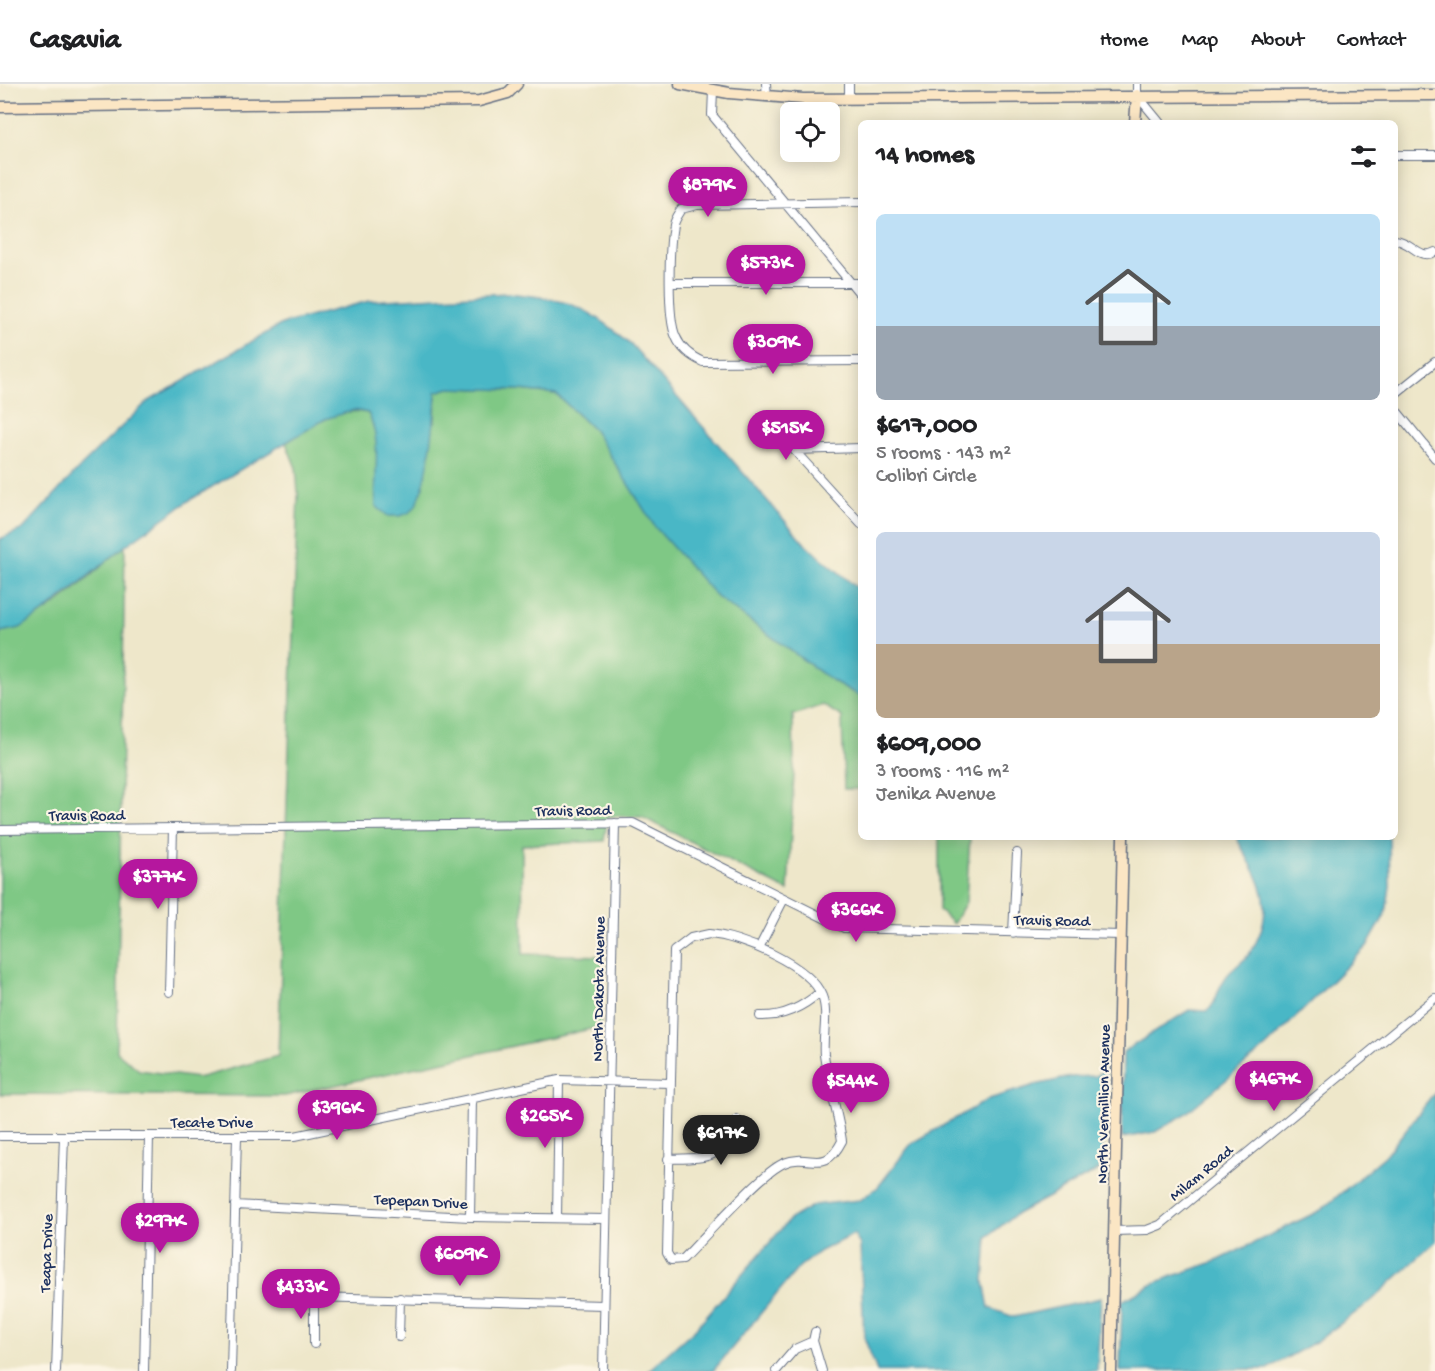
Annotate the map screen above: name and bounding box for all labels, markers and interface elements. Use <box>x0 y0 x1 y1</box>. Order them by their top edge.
text: Casavia <box>30 25 121 58</box>
text: Home <box>1100 29 1148 54</box>
text: Map <box>1181 29 1218 54</box>
text: About <box>1251 29 1304 54</box>
text: Contact <box>1337 29 1405 54</box>
map controls <box>780 102 840 162</box>
button: locate <box>780 102 840 162</box>
icon: filters <box>1347 140 1380 173</box>
text: 14 homes <box>876 141 974 172</box>
pin: $879K <box>666 167 750 218</box>
text: $879K <box>682 175 734 198</box>
pin: $573K <box>724 245 808 296</box>
text: $573K <box>740 253 792 276</box>
icon: home <box>1074 253 1182 361</box>
pin: $309K <box>731 324 815 375</box>
text: $309K <box>747 332 799 355</box>
pin: $515K <box>744 410 828 461</box>
text: $617,000 <box>876 412 977 443</box>
text: $515K <box>761 418 811 441</box>
text: 5 rooms · 143 m² <box>876 443 1011 466</box>
text: Colibri Circle <box>876 466 976 489</box>
icon: home <box>1074 571 1182 679</box>
text: $609,000 <box>876 730 981 761</box>
text: 3 rooms · 116 m² <box>876 761 1009 784</box>
text: Jenika Avenue <box>876 784 996 807</box>
street label: Travis Road <box>534 802 613 823</box>
street label: Travis Road <box>48 808 127 827</box>
pin: $377K <box>116 859 200 910</box>
text: $377K <box>132 867 184 890</box>
pin: $366K <box>814 892 898 943</box>
text: $366K <box>831 900 881 923</box>
street label: Travis Road <box>1013 912 1092 933</box>
street label: North Dakota Avenue <box>590 915 611 1062</box>
street label: North Vermillion Avenue <box>1095 1024 1116 1184</box>
pin: $467K <box>1232 1061 1316 1112</box>
pin: $544K <box>809 1063 893 1114</box>
text: $467K <box>1249 1069 1299 1092</box>
text: $544K <box>826 1071 876 1094</box>
pin: $396K <box>295 1090 379 1141</box>
text: $396K <box>312 1098 362 1121</box>
pin: $265K <box>503 1098 587 1149</box>
text: $265K <box>520 1106 570 1129</box>
street label: Tecate Drive <box>170 1115 254 1134</box>
pin: $617K <box>679 1115 763 1166</box>
text: $617K <box>697 1123 745 1146</box>
street label: Milam Road <box>1167 1142 1239 1207</box>
street label: Tepepan Drive <box>373 1192 469 1215</box>
pin: $297K <box>118 1203 202 1254</box>
text: $297K <box>135 1211 185 1234</box>
street label: Teapa Drive <box>38 1213 59 1294</box>
pin: $609K <box>418 1236 502 1287</box>
text: $609K <box>434 1244 486 1267</box>
pin: $433K <box>259 1269 343 1320</box>
text: $433K <box>276 1277 326 1300</box>

